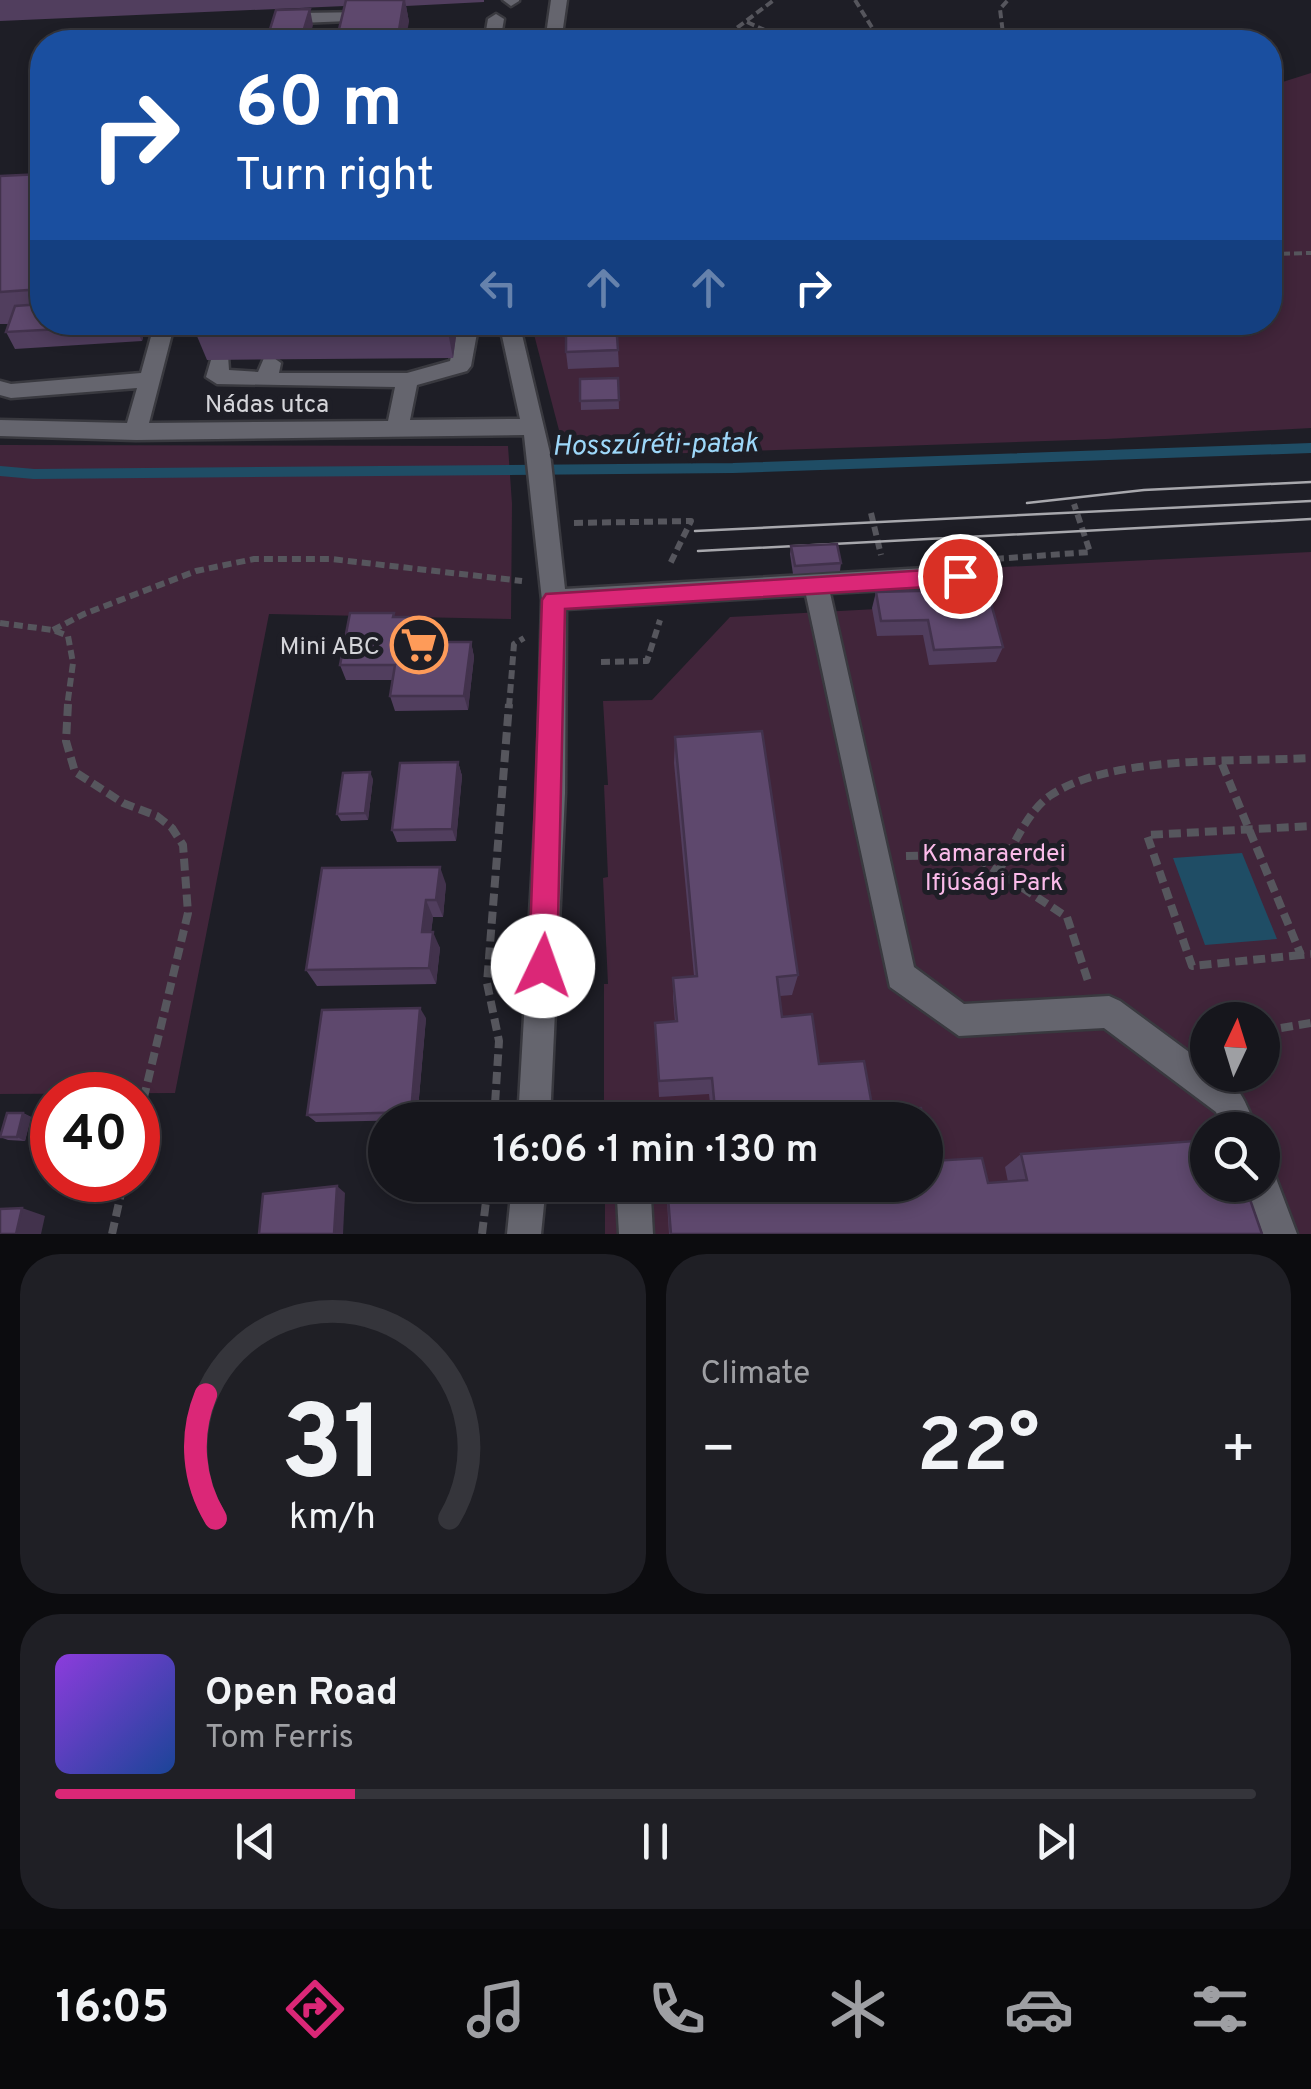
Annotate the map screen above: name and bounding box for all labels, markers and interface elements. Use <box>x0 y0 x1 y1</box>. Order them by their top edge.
text: 60 m <box>235 62 403 151</box>
icon: right <box>70 70 200 200</box>
text: Turn right <box>235 149 434 206</box>
icon: left <box>471 260 526 315</box>
icon: ahead <box>576 260 631 315</box>
icon: ahead <box>681 260 736 315</box>
icon: right <box>786 260 841 315</box>
street label: Nádas utca <box>205 390 329 422</box>
water label: Hosszúréti-patak <box>552 426 759 466</box>
pin <box>918 534 1003 619</box>
icon: arrive <box>933 549 988 604</box>
supermarket icon: Mini ABC <box>389 615 449 675</box>
place label: Mini ABC <box>279 632 380 664</box>
park label: Kamaraerdei Ifjúsági Park <box>922 839 1066 900</box>
position arrow <box>491 914 595 1018</box>
north arrow <box>1190 1002 1280 1092</box>
map controls <box>1190 1002 1280 1202</box>
speed limit sign: 40 <box>30 1072 160 1202</box>
button: search <box>1190 1112 1280 1202</box>
text: 16:06 · 1 min · 130 m <box>493 1127 818 1176</box>
text: Climate <box>701 1355 810 1395</box>
text: 31 <box>281 1384 385 1516</box>
text: 22° <box>917 1403 1040 1498</box>
text: − <box>701 1417 736 1487</box>
text: + <box>1221 1417 1256 1487</box>
text: km/h <box>289 1496 376 1542</box>
text: Open Road <box>205 1670 398 1719</box>
text: Tom Ferris <box>205 1719 354 1759</box>
icon: previous <box>228 1814 283 1869</box>
icon: pause <box>628 1814 683 1869</box>
icon: next <box>1028 1814 1083 1869</box>
icon: directions <box>280 1974 350 2044</box>
icon: music <box>461 1974 531 2044</box>
icon: phone <box>642 1974 712 2044</box>
icon: climate <box>823 1974 893 2044</box>
icon: car <box>1004 1974 1074 2044</box>
icon: filters <box>1185 1974 1255 2044</box>
text: 16:05 <box>56 1981 169 2038</box>

